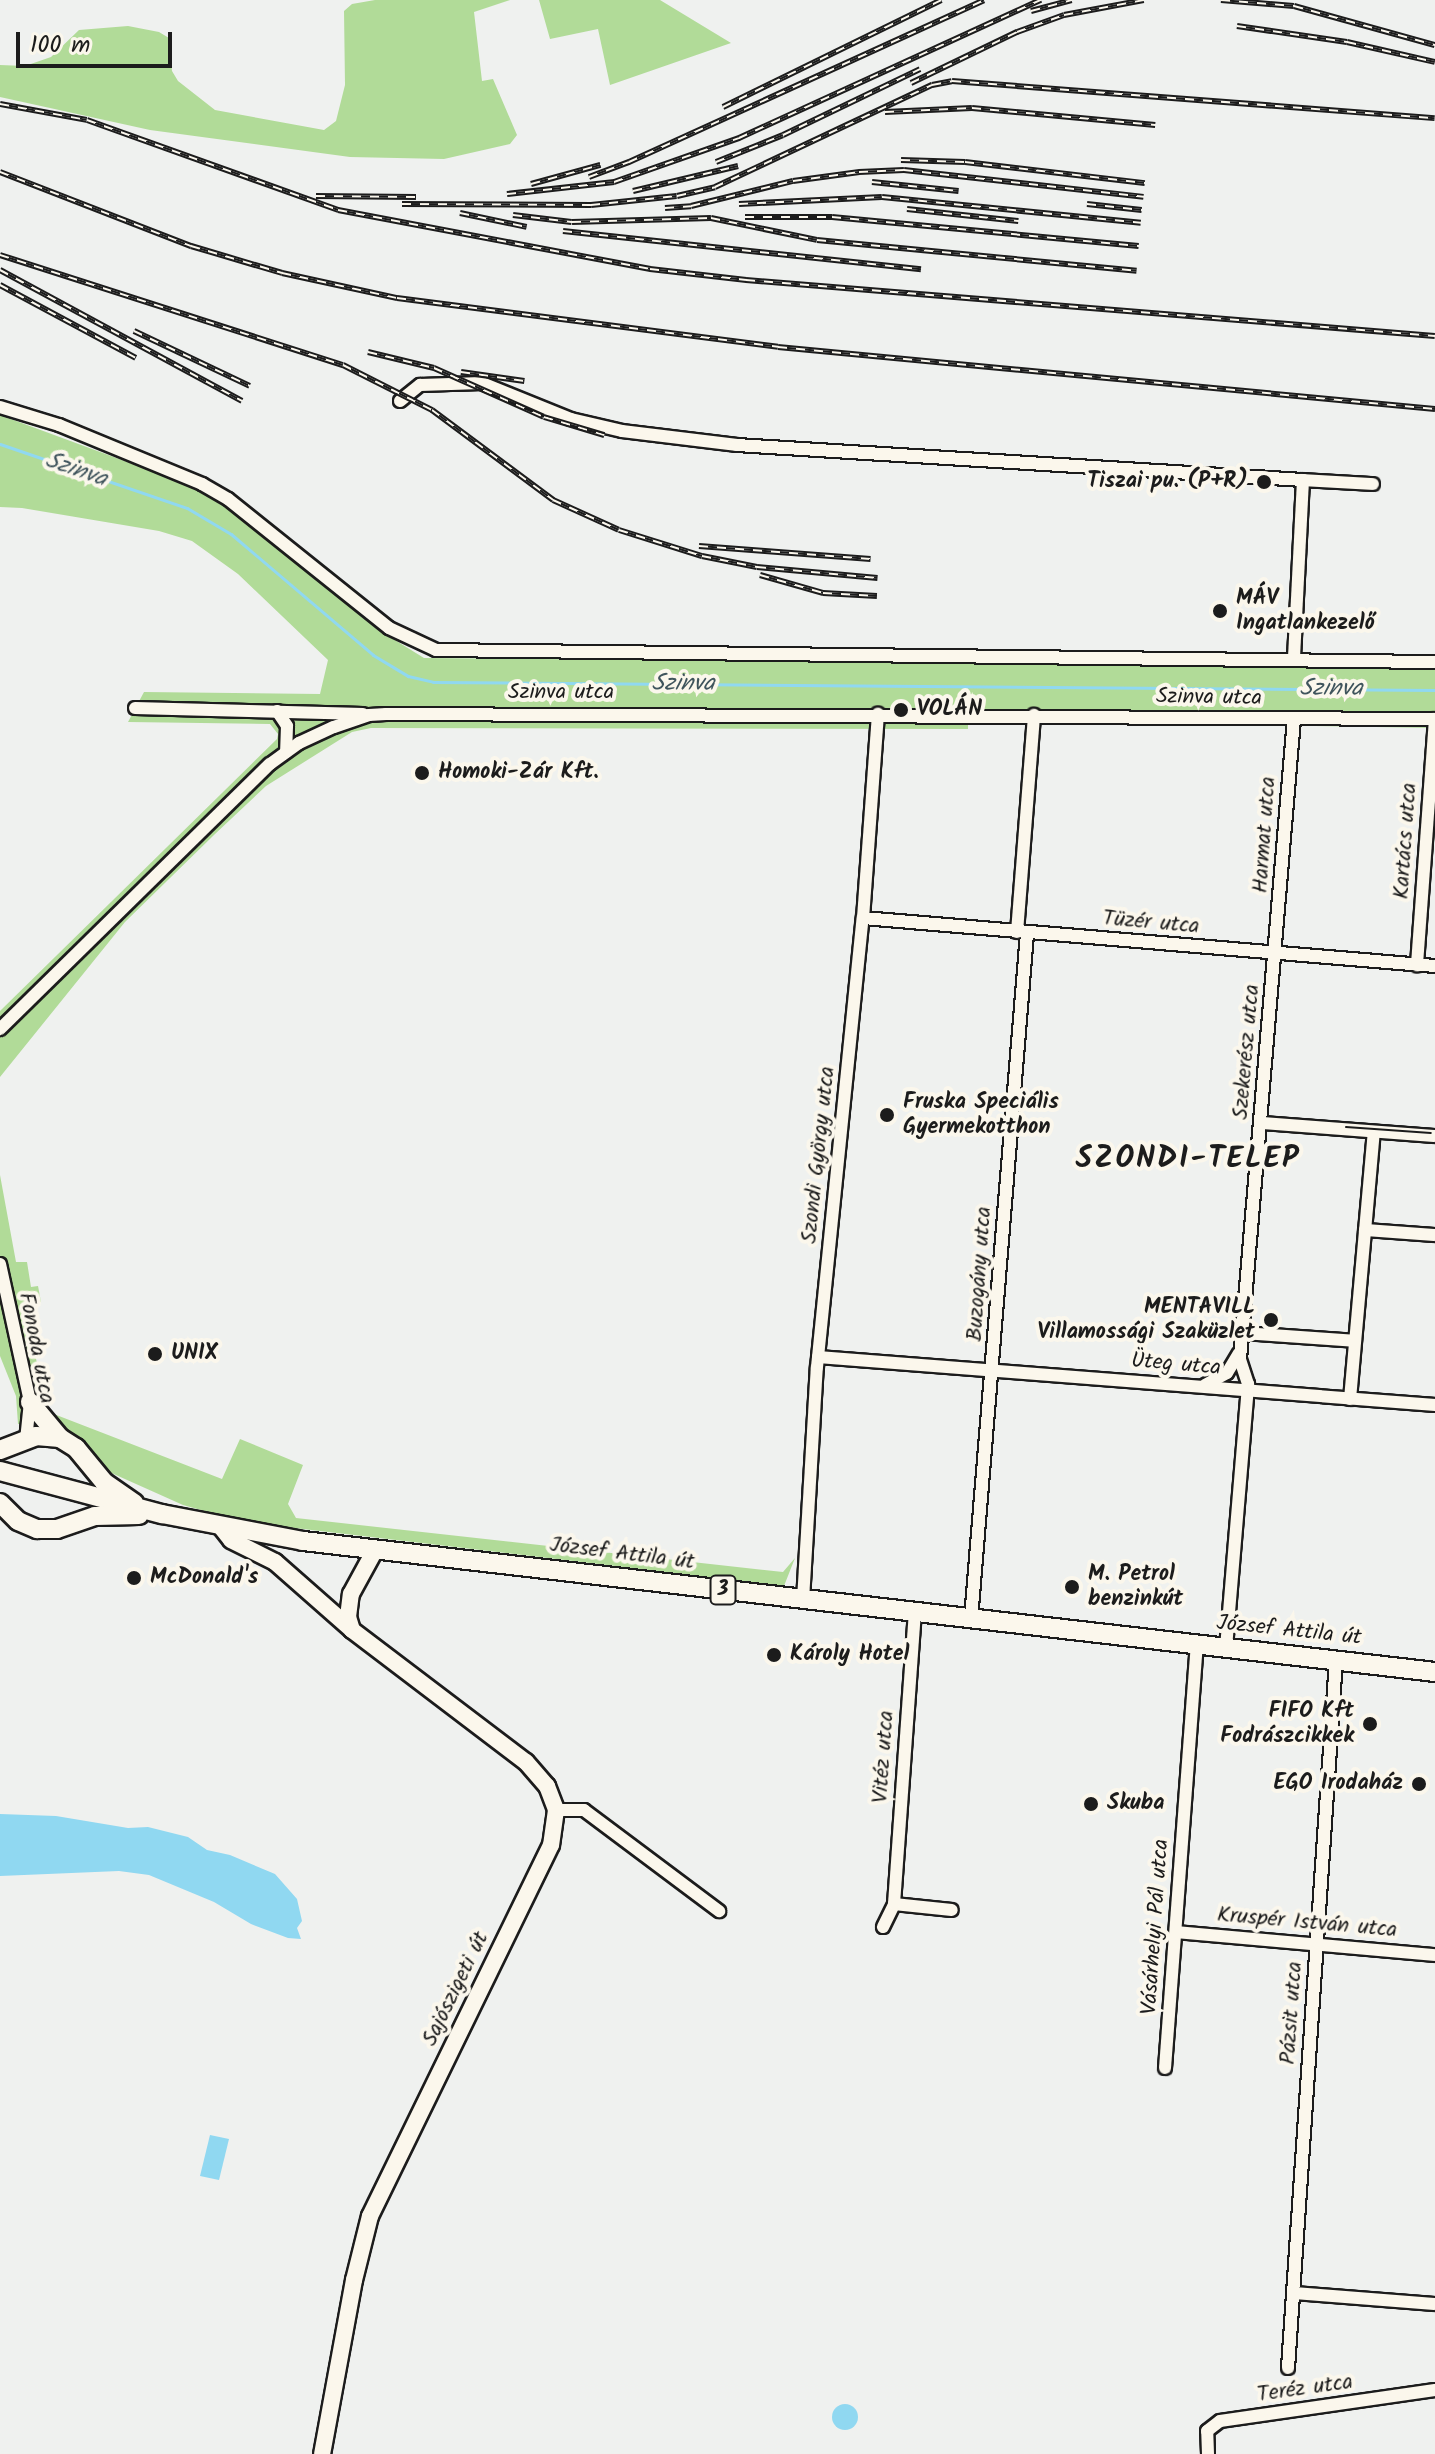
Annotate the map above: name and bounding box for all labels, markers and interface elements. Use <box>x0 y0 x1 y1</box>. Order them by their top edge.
scale bar <box>20 16 176 66</box>
text: 100 m <box>30 26 90 65</box>
water label: Szinva <box>41 446 111 494</box>
place label: Tiszai pu. (P+R) <box>1087 469 1248 495</box>
marker: Tiszai pu. (P+R) <box>1255 473 1273 491</box>
place label: MÁV Ingatlankezelő <box>1236 585 1375 636</box>
marker: MÁV Ingatlankezelő <box>1211 602 1229 620</box>
water label: Szinva <box>651 670 715 698</box>
water label: Szinva <box>1299 675 1363 703</box>
street label: Szinva utca <box>508 680 614 706</box>
street label: Szinva utca <box>1156 684 1262 712</box>
place label: VOLÁN <box>917 697 982 723</box>
marker: VOLÁN <box>892 701 910 719</box>
place label: Homoki-Zár Kft. <box>438 760 599 786</box>
marker: Homoki-Zár Kft. <box>413 764 431 782</box>
street label: Harmat utca <box>1248 776 1282 894</box>
street label: Kartács utca <box>1389 782 1423 900</box>
street label: Tüzér utca <box>1102 906 1200 940</box>
street label: Szekerész utca <box>1228 983 1266 1121</box>
street label: Szondi György utca <box>797 1065 841 1245</box>
place label: Fruska Speciális Gyermekotthon <box>903 1089 1059 1140</box>
marker: Fruska Speciális Gyermekotthon <box>878 1106 896 1124</box>
district label: SZONDI-TELEP <box>1076 1141 1300 1177</box>
street label: Buzogány utca <box>962 1206 998 1342</box>
street label: Fonoda utca <box>12 1290 60 1406</box>
place label: MENTAVILL Villamossági Szaküzlet <box>1038 1294 1255 1346</box>
marker: MENTAVILL Villamossági Szaküzlet <box>1262 1311 1280 1329</box>
place label: UNIX <box>171 1341 218 1367</box>
marker: UNIX <box>146 1345 164 1363</box>
street label: Üteg utca <box>1130 1348 1222 1382</box>
street label: József Attila út <box>548 1532 696 1576</box>
place label: M. Petrol benzinkút <box>1088 1561 1183 1612</box>
place label: McDonald's <box>150 1565 258 1591</box>
marker: McDonald's <box>125 1569 143 1587</box>
road number: 3 <box>709 1574 737 1606</box>
marker: M. Petrol benzinkút <box>1063 1578 1081 1596</box>
street label: József Attila út <box>1215 1610 1363 1652</box>
place label: Károly Hotel <box>790 1642 909 1668</box>
marker: Károly Hotel <box>765 1646 783 1664</box>
place label: FIFO Kft Fodrászcikkek <box>1220 1698 1354 1750</box>
street label: Vitéz utca <box>868 1710 900 1804</box>
marker: FIFO Kft Fodrászcikkek <box>1361 1715 1379 1733</box>
place label: EGO Irodaház <box>1273 1771 1403 1797</box>
marker: EGO Irodaház <box>1410 1775 1428 1793</box>
place label: Skuba <box>1107 1791 1164 1817</box>
marker: Skuba <box>1082 1795 1100 1813</box>
street label: Vásárhelyi Pál utca <box>1137 1838 1175 2016</box>
street label: Kruspér István utca <box>1216 1902 1398 1944</box>
street label: Sajószigeti út <box>417 1928 495 2050</box>
street label: Pázsit utca <box>1275 1961 1309 2065</box>
street label: Teréz utca <box>1255 2369 1355 2409</box>

